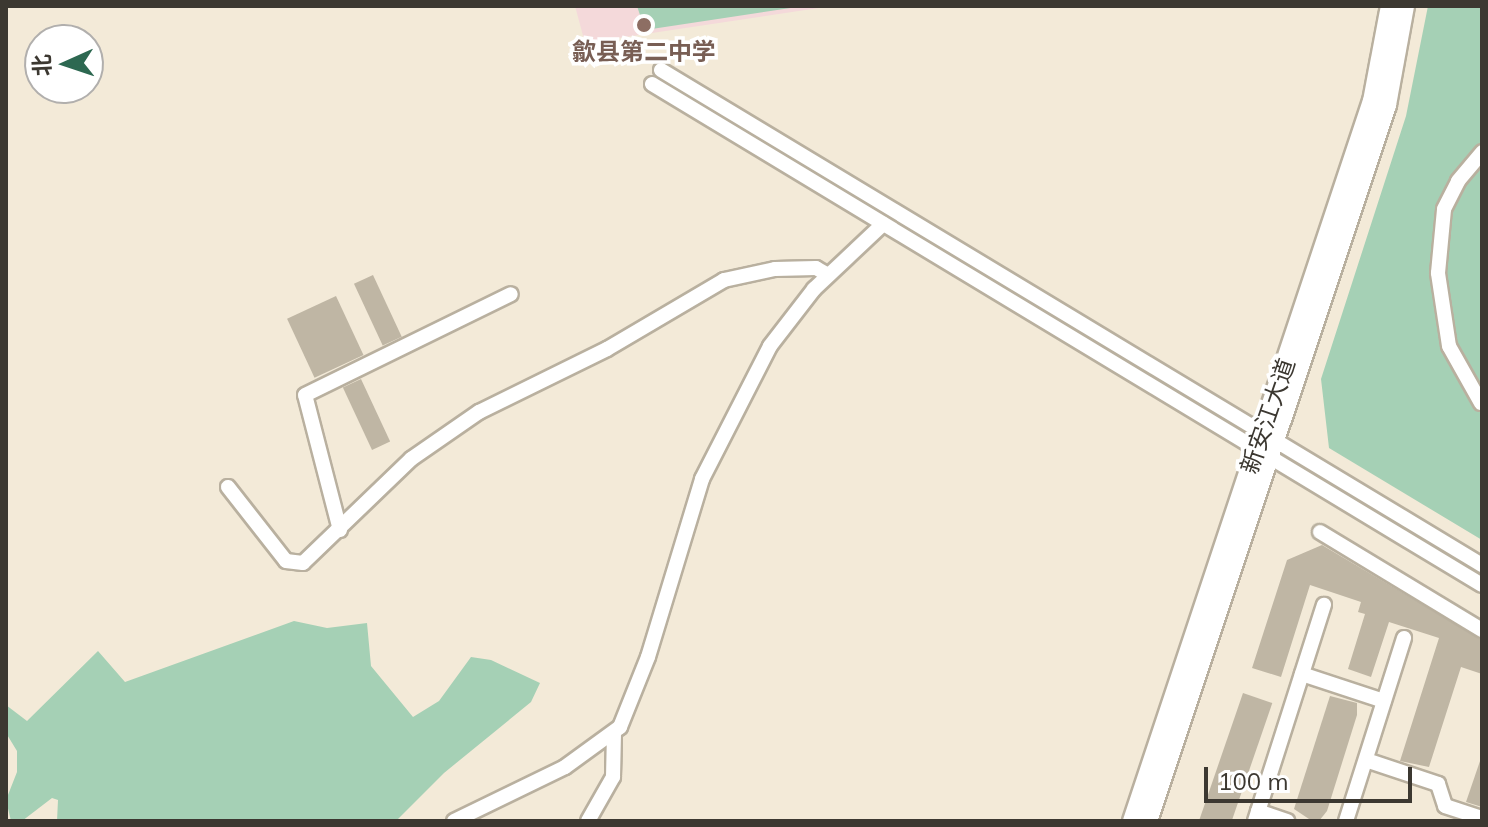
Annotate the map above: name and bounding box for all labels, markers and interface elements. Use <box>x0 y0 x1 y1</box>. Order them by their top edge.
marker: 歙县第二中学 <box>635 16 653 34</box>
north arrow <box>24 24 104 104</box>
place label: 歙县第二中学 <box>572 38 716 66</box>
text: 北 <box>27 53 57 77</box>
street label: 新安江大道 <box>1235 355 1301 477</box>
scale bar <box>1208 751 1416 801</box>
text: 100 m <box>1218 766 1289 796</box>

